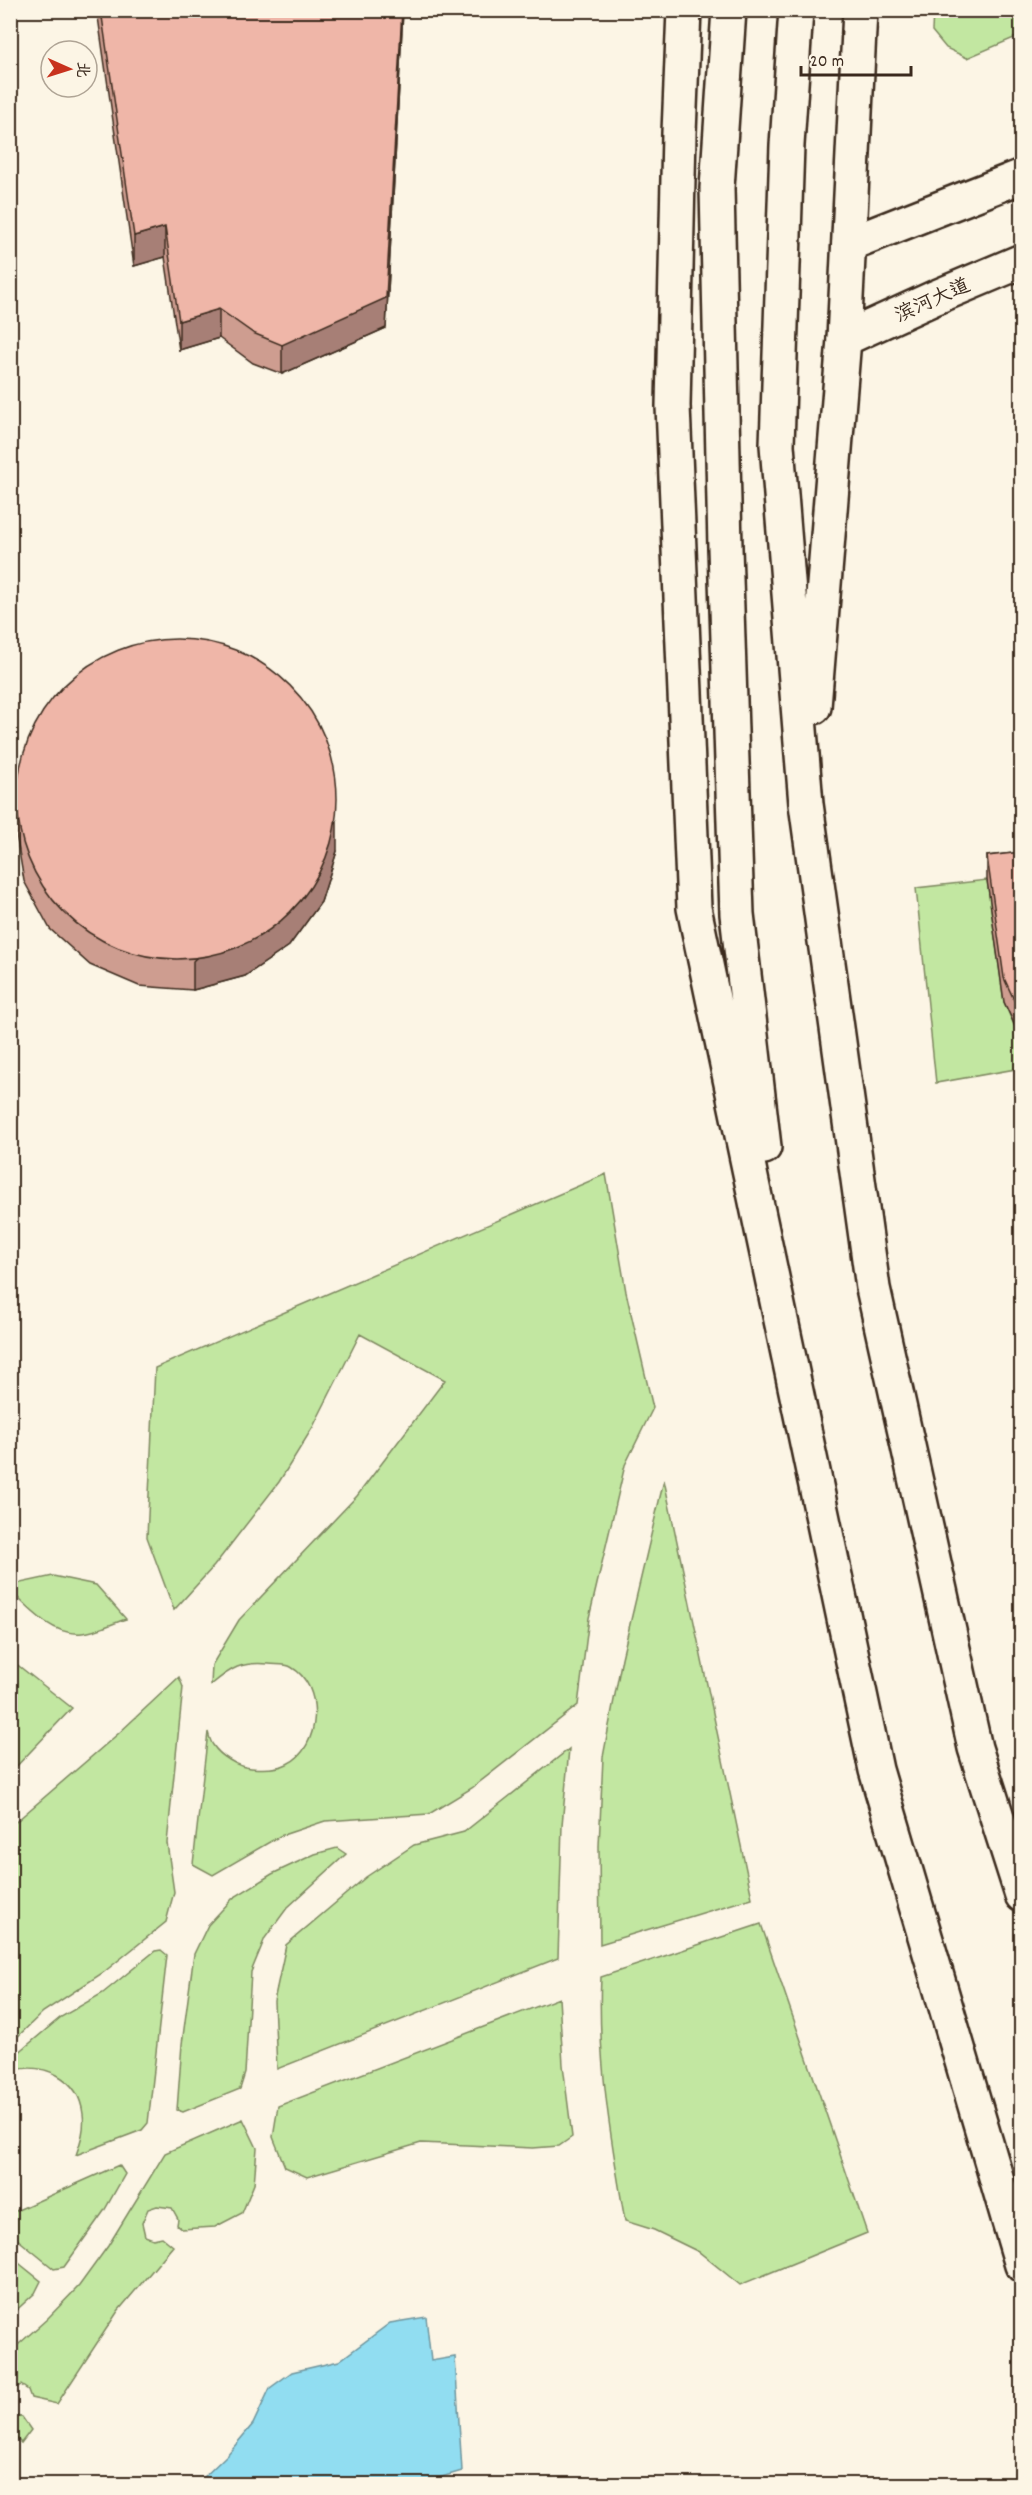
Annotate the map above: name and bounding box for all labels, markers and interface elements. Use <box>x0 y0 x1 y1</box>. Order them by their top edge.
north arrow <box>39 39 99 99</box>
scale bar <box>801 39 910 77</box>
text: 20 m <box>810 50 844 75</box>
text: 北 <box>70 61 93 78</box>
street label: 滨河大道 <box>891 273 975 331</box>

